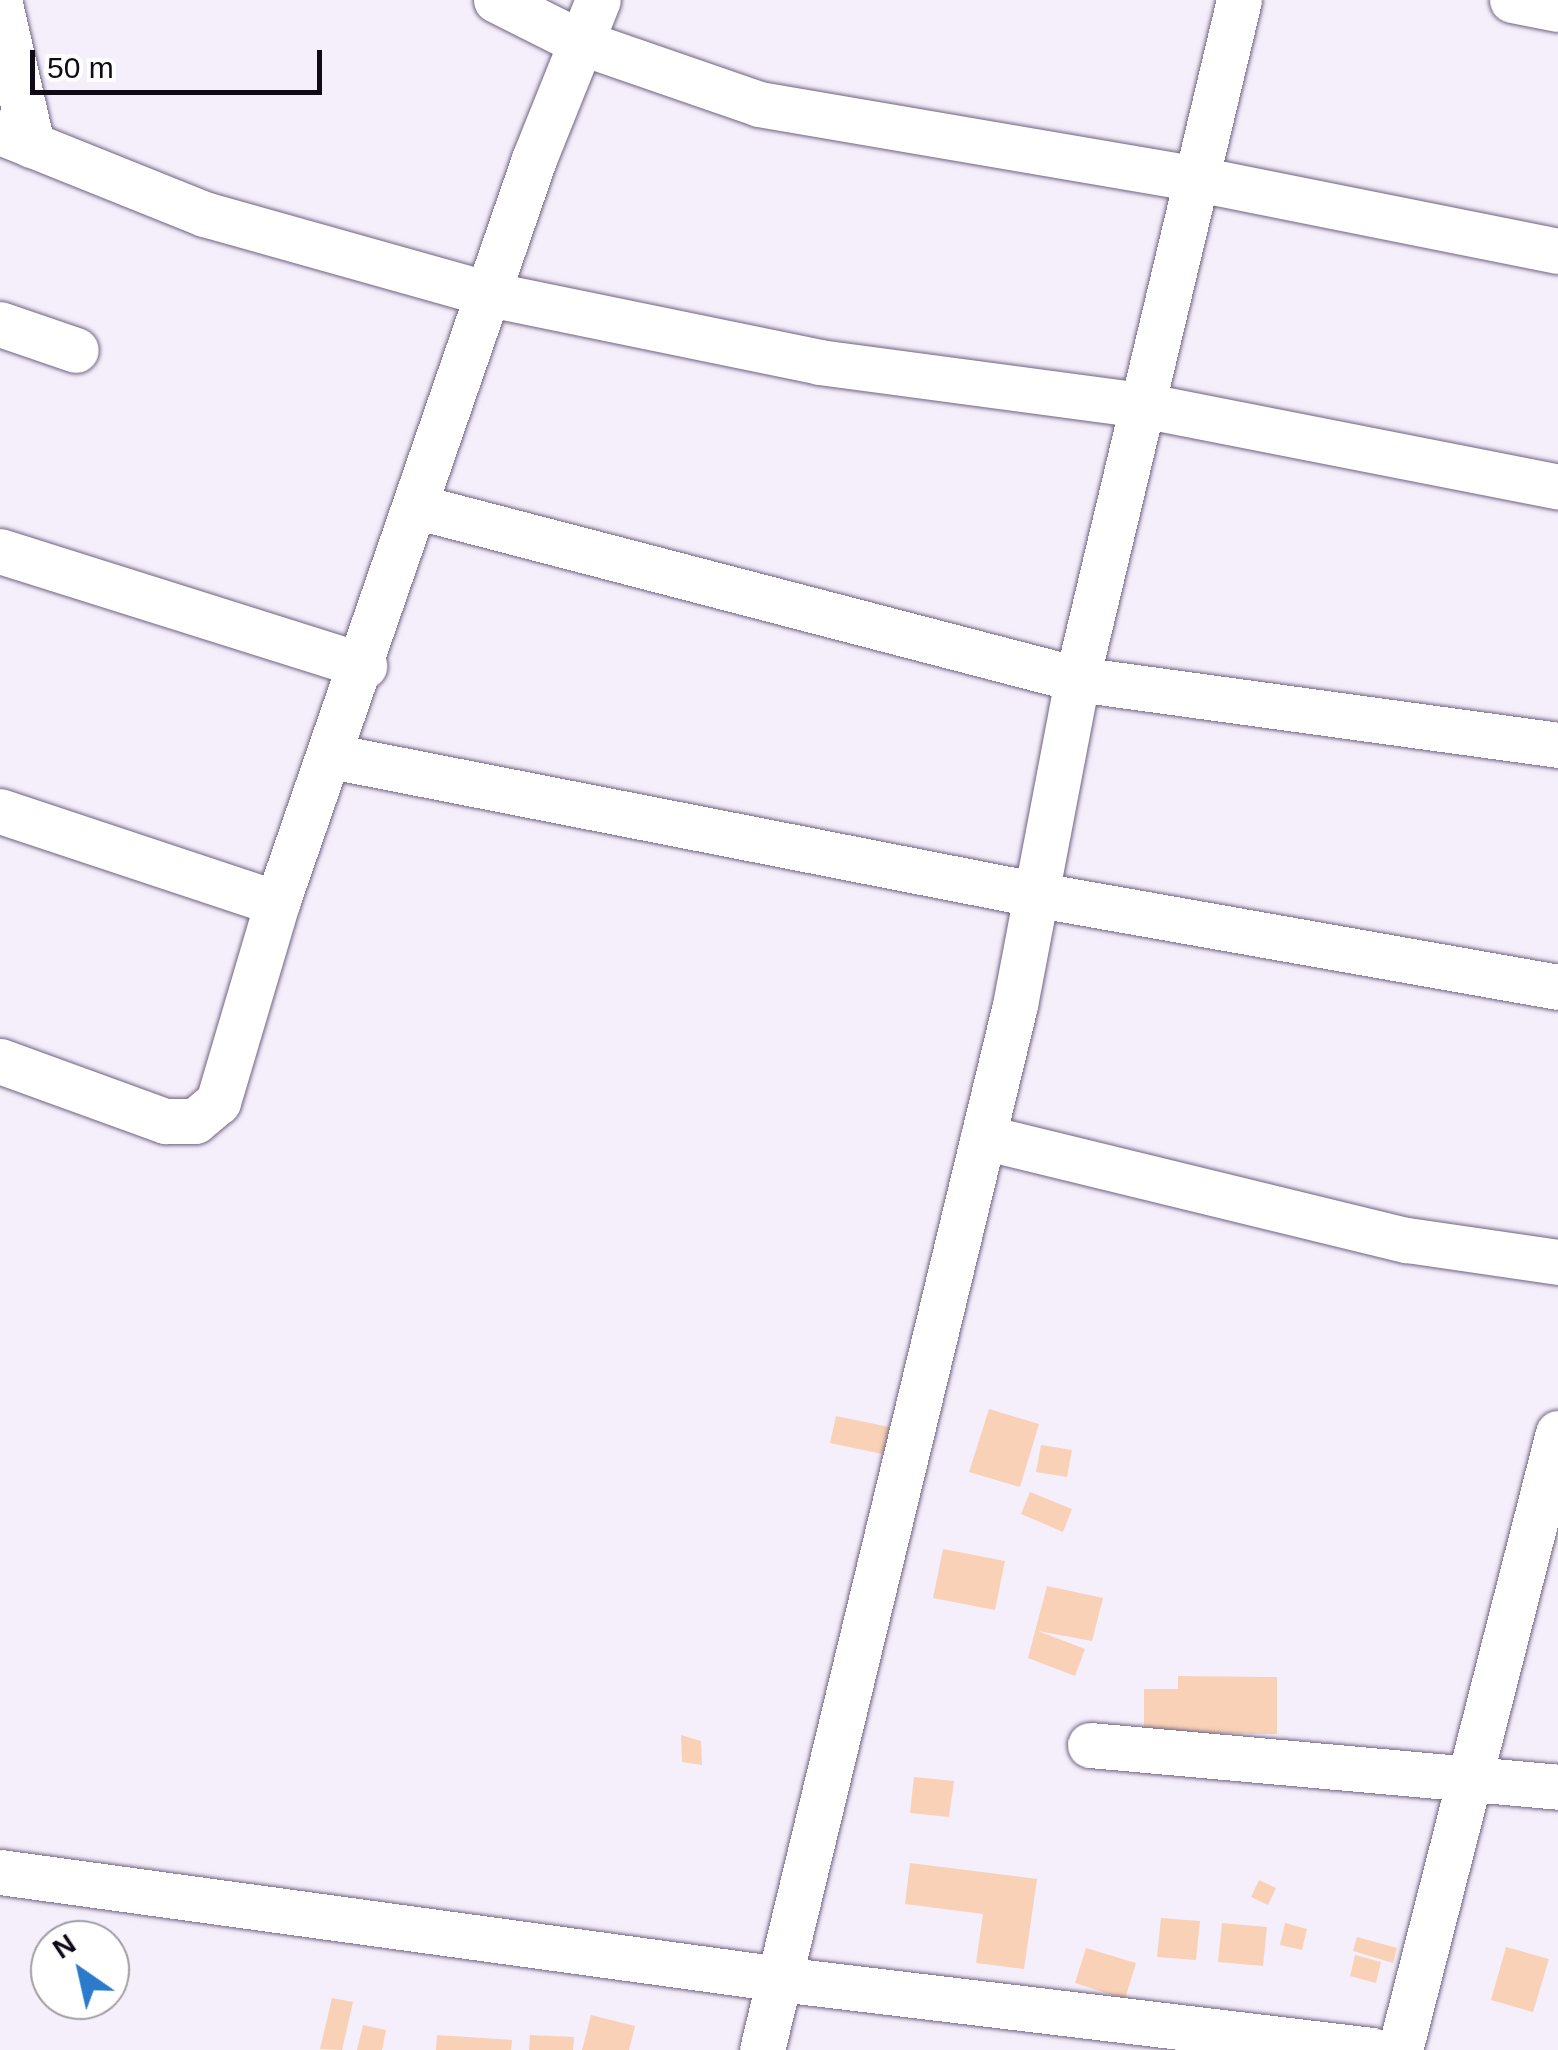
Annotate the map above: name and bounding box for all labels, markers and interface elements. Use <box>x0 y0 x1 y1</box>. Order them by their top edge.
scale bar <box>35 30 328 92</box>
text: 50 m <box>47 51 114 84</box>
north arrow <box>30 1920 130 2020</box>
text: N <box>47 1928 81 1965</box>

